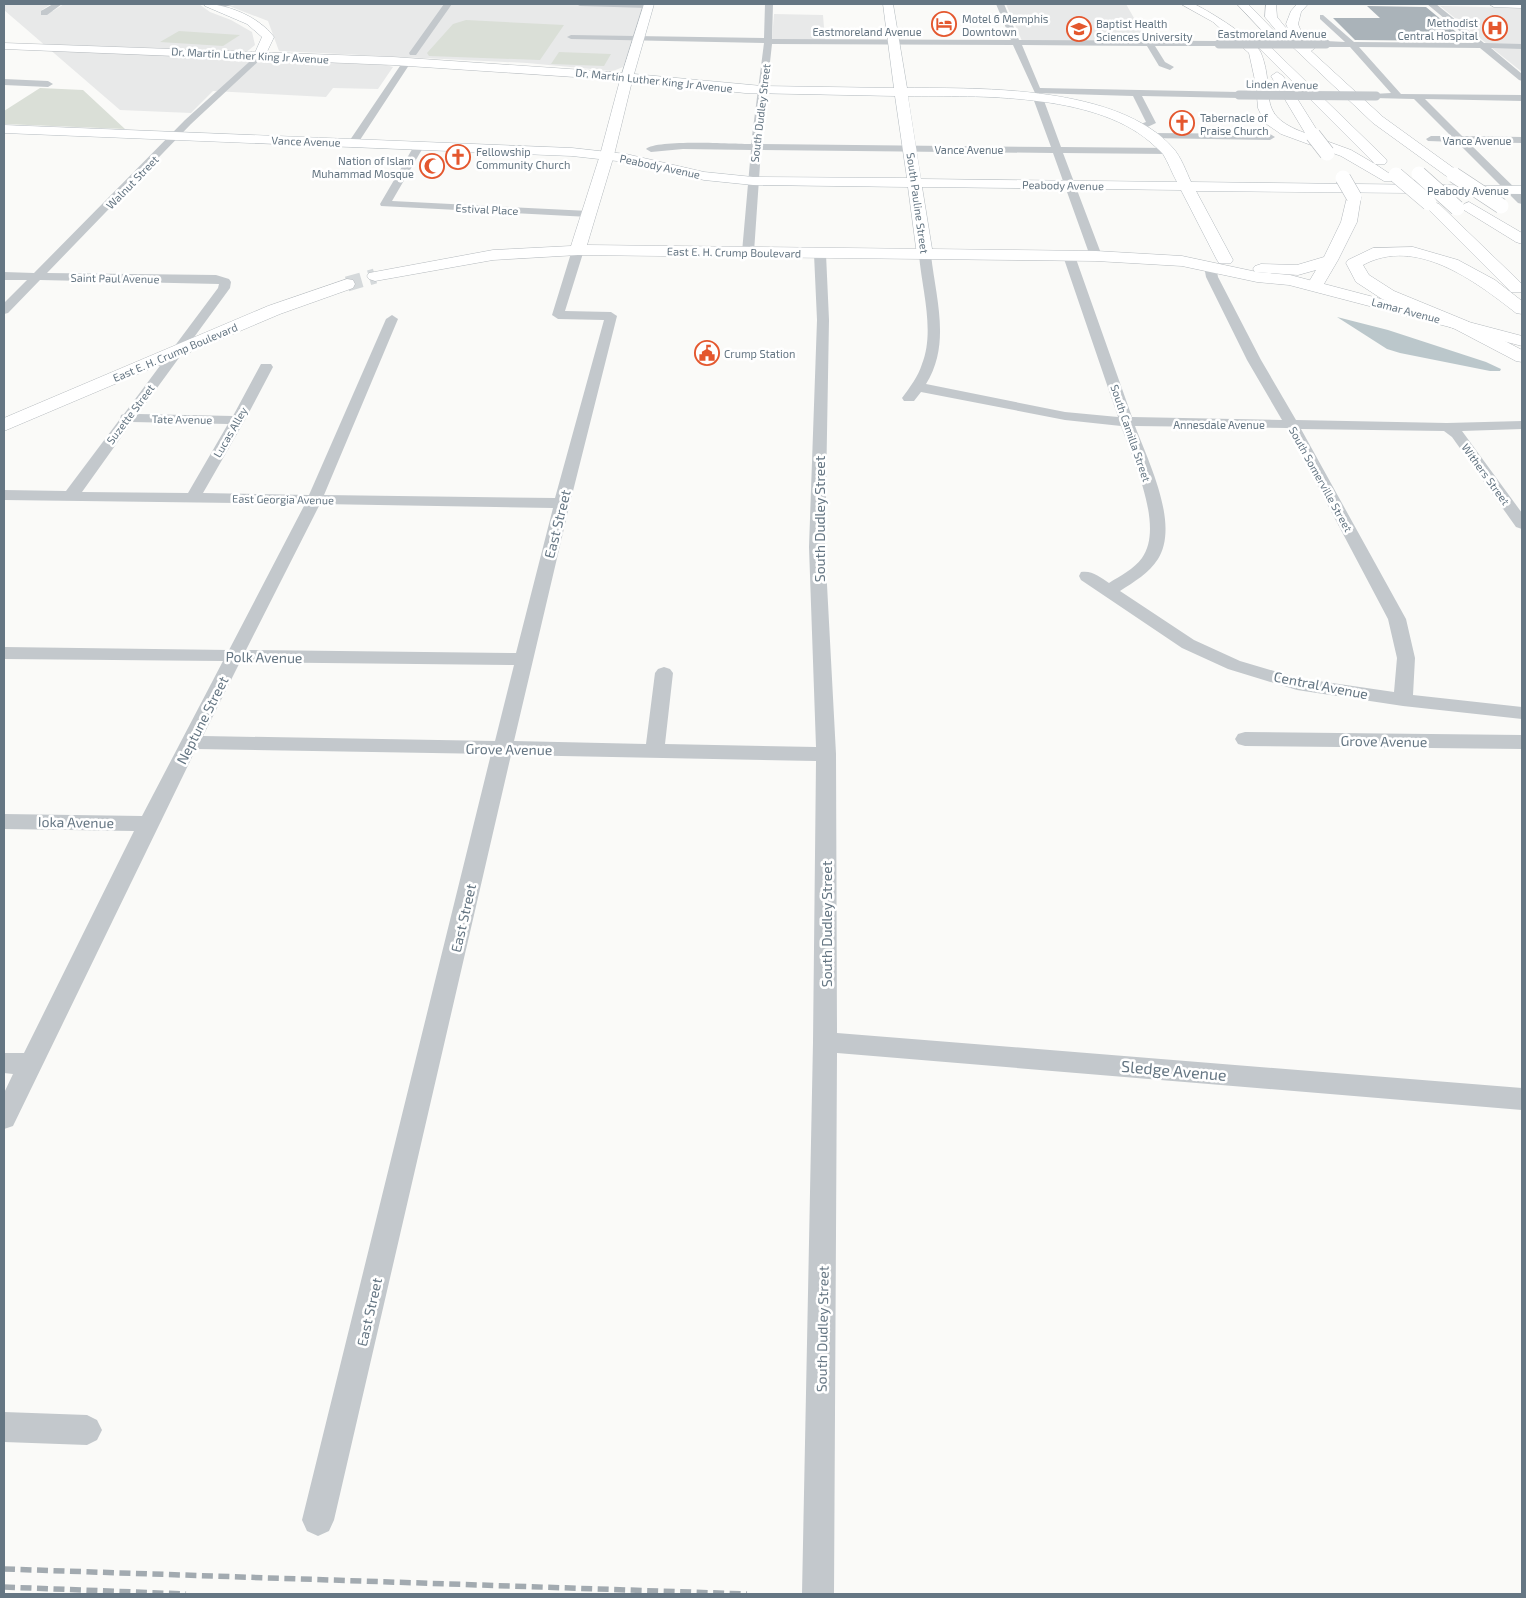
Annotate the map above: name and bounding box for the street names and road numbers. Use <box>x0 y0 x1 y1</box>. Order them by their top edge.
street label: Eastmoreland Avenue <box>812 25 922 38</box>
street label: Eastmoreland Avenue <box>1217 27 1327 40</box>
street label: Dr. Martin Luther King Jr Avenue <box>171 44 329 66</box>
street label: South Dudley Street <box>747 63 773 163</box>
street label: Dr. Martin Luther King Jr Avenue <box>575 65 733 95</box>
street label: Linden Avenue <box>1246 77 1318 91</box>
street label: Vance Avenue <box>271 133 341 149</box>
street label: Vance Avenue <box>1442 134 1512 147</box>
street label: Vance Avenue <box>934 143 1004 156</box>
street label: Peabody Avenue <box>619 151 701 181</box>
street label: Walnut Street <box>103 152 161 212</box>
street label: South Pauline Street <box>904 152 932 254</box>
street label: Peabody Avenue <box>1022 178 1104 192</box>
street label: Peabody Avenue <box>1427 184 1509 197</box>
street label: Estival Place <box>455 201 519 217</box>
street label: East E. H. Crump Boulevard <box>667 244 801 260</box>
street label: Saint Paul Avenue <box>71 271 160 285</box>
street label: Lamar Avenue <box>1370 295 1442 325</box>
street label: East E. H. Crump Boulevard <box>111 320 239 384</box>
street label: Suzette Street <box>103 382 157 446</box>
street label: South Camilla Street <box>1108 383 1154 483</box>
street label: Lucas Alley <box>210 404 250 460</box>
street label: Tate Avenue <box>152 412 212 426</box>
street label: Annesdale Avenue <box>1173 418 1265 431</box>
street label: South Somerville Street <box>1287 424 1355 534</box>
street label: Withers Street <box>1459 441 1513 507</box>
street label: South Dudley Street <box>811 456 828 582</box>
street label: East Street <box>540 488 574 560</box>
street label: East Georgia Avenue <box>232 492 334 506</box>
street label: Polk Avenue <box>225 648 303 666</box>
street label: Central Avenue <box>1272 668 1370 702</box>
street label: Neptune Street <box>173 673 231 767</box>
street label: Grove Avenue <box>1341 732 1427 750</box>
street label: Grove Avenue <box>466 740 552 758</box>
street label: Ioka Avenue <box>38 813 114 831</box>
street label: South Dudley Street <box>818 861 835 987</box>
street label: East Street <box>447 882 479 954</box>
street label: Sledge Avenue <box>1120 1056 1228 1084</box>
street label: South Dudley Street <box>812 1266 832 1392</box>
street label: East Street <box>353 1276 385 1348</box>

